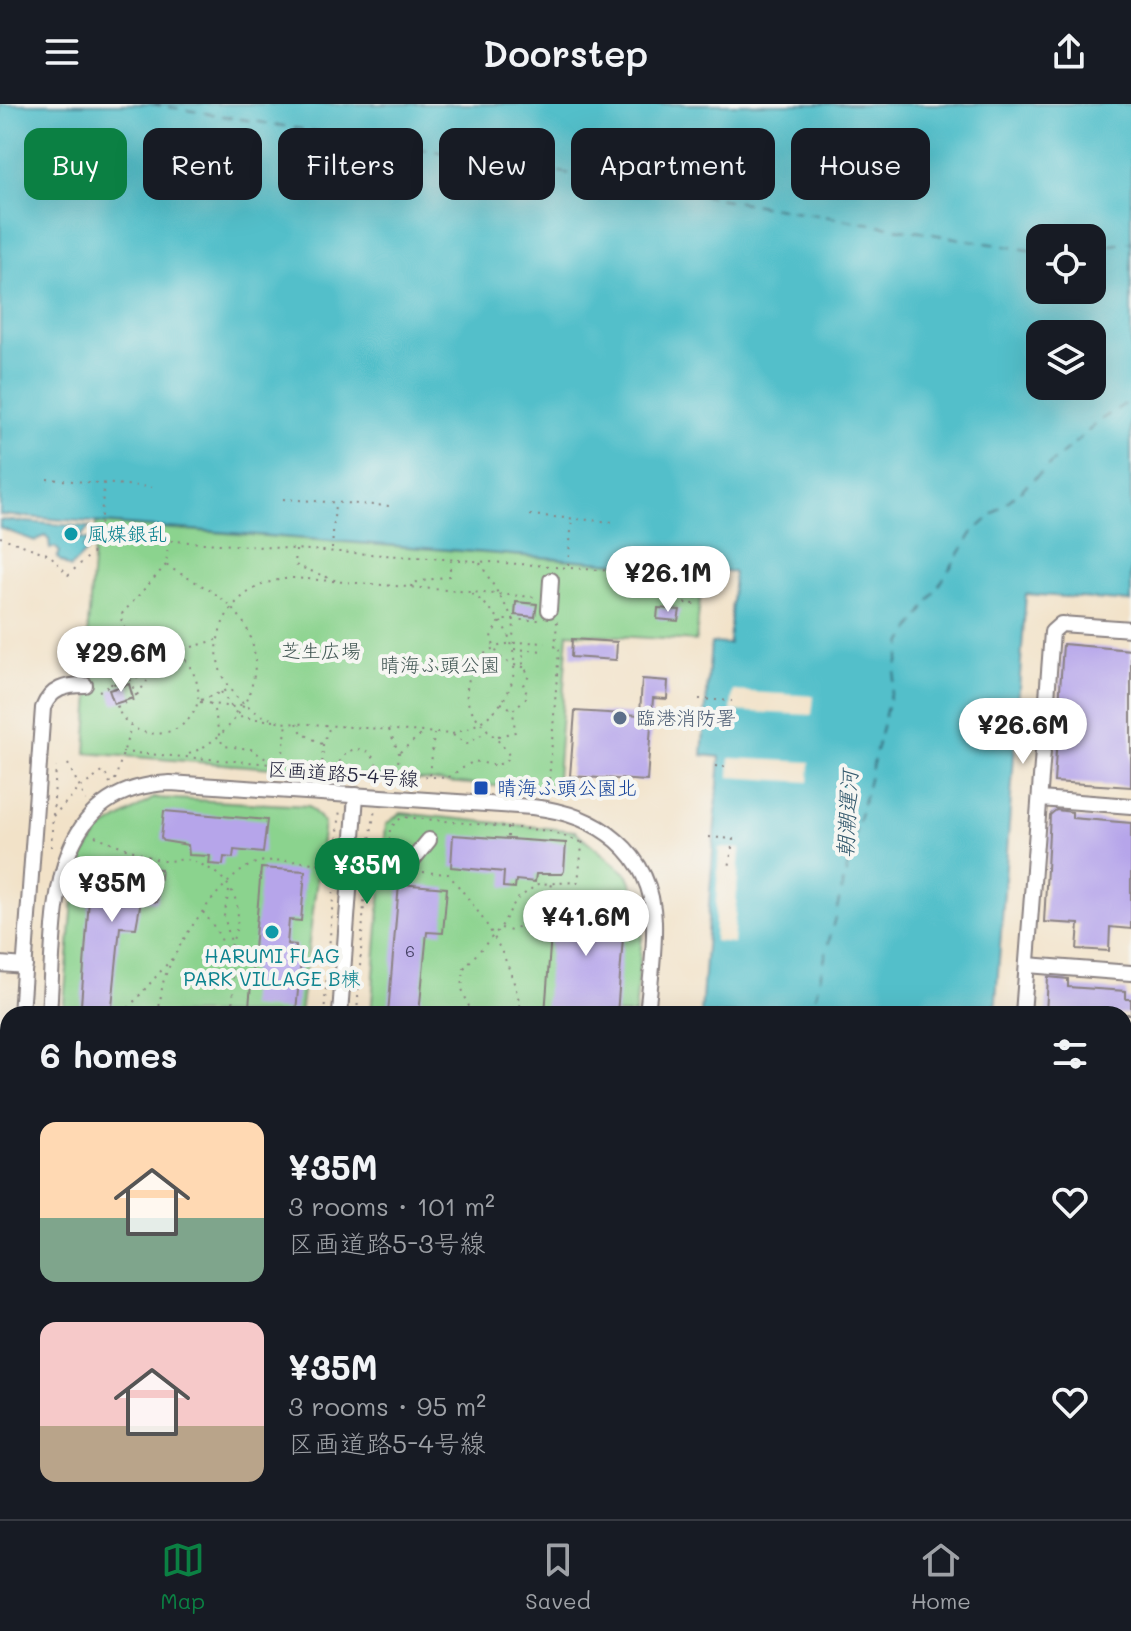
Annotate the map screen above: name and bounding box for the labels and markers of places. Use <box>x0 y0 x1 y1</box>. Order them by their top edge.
place label: 風媒銀乱 <box>87 520 167 546</box>
marker: 風媒銀乱 <box>62 525 80 543</box>
pin: ¥26.1M <box>603 546 733 614</box>
pin: ¥29.6M <box>56 626 186 694</box>
pin: ¥26.6M <box>958 698 1088 766</box>
place label: 臨港消防署 <box>636 704 736 730</box>
marker: 臨港消防署 <box>611 709 629 727</box>
place label: 晴海ふ頭公園北 <box>497 774 637 800</box>
marker: 晴海ふ頭公園北 <box>472 779 490 797</box>
pin: ¥35M <box>320 838 414 906</box>
pin: ¥35M <box>65 856 159 924</box>
pin: ¥41.6M <box>521 890 651 958</box>
marker: HARUMI FLAG PARK VILLAGE B棟 <box>263 923 281 941</box>
place label: HARUMI FLAG PARK VILLAGE B棟 <box>183 942 361 991</box>

